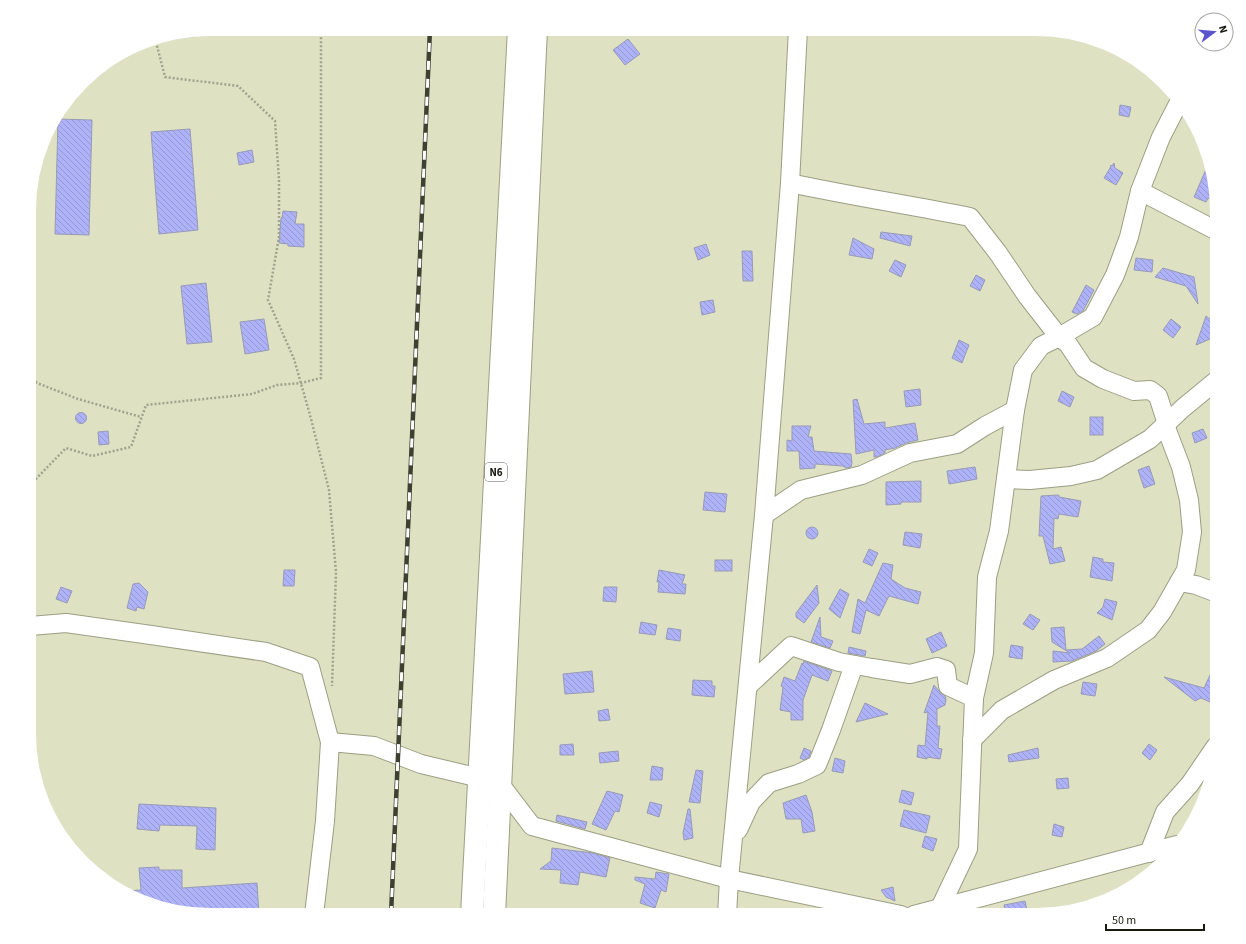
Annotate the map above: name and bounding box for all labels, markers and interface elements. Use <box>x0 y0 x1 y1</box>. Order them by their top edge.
north arrow <box>1194 12 1234 52</box>
text: N <box>1215 24 1231 35</box>
road number: N6 <box>485 463 507 481</box>
scale bar <box>1106 906 1204 932</box>
text: 50 m <box>1112 912 1136 929</box>

